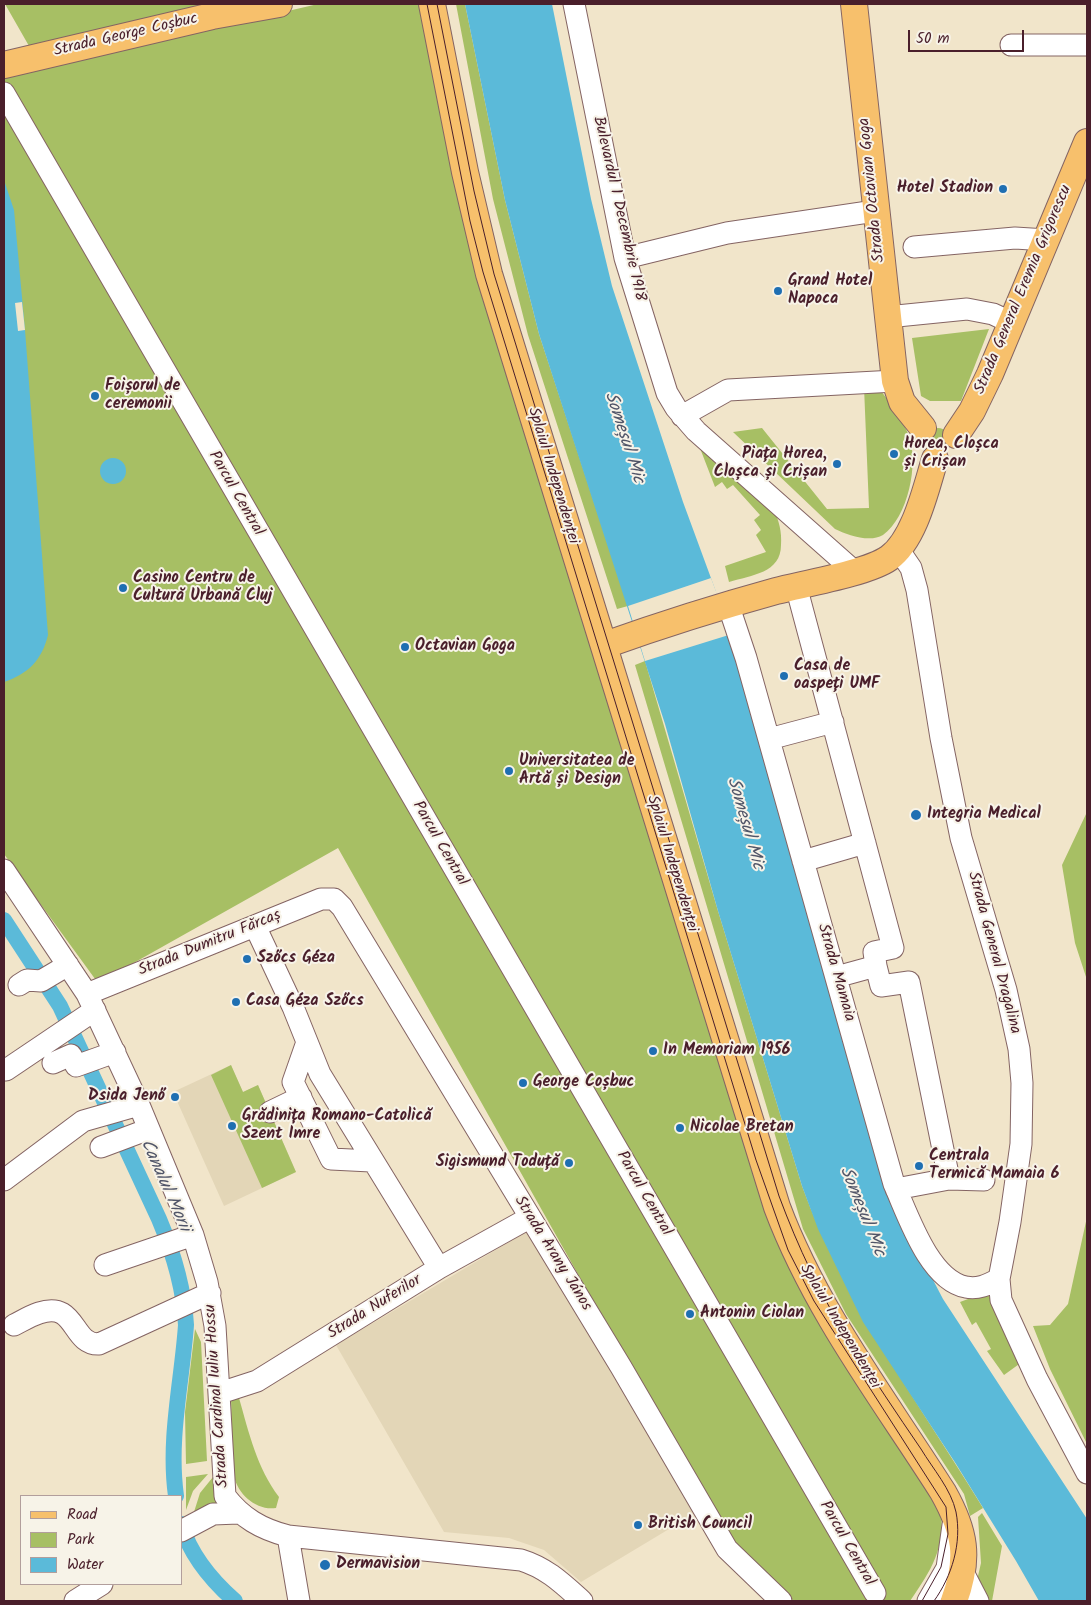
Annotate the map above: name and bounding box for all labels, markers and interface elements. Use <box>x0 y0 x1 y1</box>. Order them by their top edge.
street label: Strada George Coșbuc <box>52 10 200 62</box>
scale bar <box>911 20 1027 52</box>
text: 50 m <box>916 27 950 51</box>
street label: Bulevardul 1 Decembrie 1918 <box>587 115 649 303</box>
street label: Strada Octavian Goga <box>856 117 890 263</box>
place label: Hotel Stadion <box>897 179 993 199</box>
street label: Strada General Eremia Grigorescu <box>971 183 1077 397</box>
marker: Hotel Stadion <box>997 183 1009 195</box>
place label: Grand Hotel Napoca <box>788 272 872 310</box>
marker: Grand Hotel Napoca <box>772 285 784 297</box>
place label: Foișorul de ceremonii <box>105 377 180 415</box>
marker: Foișorul de ceremonii <box>89 390 101 402</box>
water label: Someșul Mic <box>598 390 648 486</box>
street label: Splaiul Independenței <box>522 405 582 547</box>
place label: Horea, Cloșca și Crișan <box>904 435 999 473</box>
place label: Piața Horea, Cloșca și Crișan <box>714 445 827 483</box>
street label: Parcul Central <box>203 448 267 540</box>
marker: Horea, Cloșca și Crișan <box>888 448 900 460</box>
marker: Piața Horea, Cloșca și Crișan <box>831 458 843 470</box>
place label: Casino Centru de Cultură Urbană Cluj <box>133 569 272 607</box>
marker: Casino Centru de Cultură Urbană Cluj <box>117 582 129 594</box>
place label: Octavian Goga <box>415 637 515 657</box>
marker: Octavian Goga <box>399 641 411 653</box>
place label: Casa de oaspeți UMF <box>794 657 880 695</box>
marker: Casa de oaspeți UMF <box>778 670 790 682</box>
place label: Universitatea de Artă și Design <box>519 752 635 790</box>
marker: Universitatea de Artă și Design <box>503 765 515 777</box>
water label: Someșul Mic <box>721 776 767 872</box>
street label: Splaiul Independenței <box>641 793 701 935</box>
street label: Parcul Central <box>407 798 471 890</box>
place label: Integria Medical <box>927 805 1041 825</box>
marker: Integria Medical <box>909 808 923 822</box>
street label: Strada General Dragalina <box>962 870 1024 1036</box>
street label: Strada Dumitru Fărcaș <box>136 907 284 981</box>
street label: Strada Mamaia <box>812 922 858 1024</box>
place label: Szőcs Géza <box>257 949 335 969</box>
marker: Szőcs Géza <box>241 953 253 965</box>
place label: Casa Géza Szőcs <box>246 992 364 1012</box>
marker: Casa Géza Szőcs <box>230 996 242 1008</box>
place label: In Memoriam 1956 <box>663 1041 790 1061</box>
marker: In Memoriam 1956 <box>647 1045 659 1057</box>
place label: George Coșbuc <box>533 1073 634 1093</box>
marker: George Coșbuc <box>517 1077 529 1089</box>
place label: Dsida Jenő <box>88 1087 165 1107</box>
marker: Dsida Jenő <box>169 1091 181 1103</box>
place label: Grădinița Romano-Catolică Szent Imre <box>242 1107 431 1145</box>
place label: Nicolae Bretan <box>690 1118 794 1138</box>
marker: Grădinița Romano-Catolică Szent Imre <box>226 1120 238 1132</box>
marker: Nicolae Bretan <box>674 1122 686 1134</box>
water label: Canalul Morii <box>134 1136 194 1236</box>
place label: Centrala Termică Mamaia 6 <box>929 1147 1060 1185</box>
street label: Parcul Central <box>611 1148 675 1240</box>
place label: Sigismund Toduță <box>436 1153 559 1173</box>
marker: Sigismund Toduță <box>563 1157 575 1169</box>
marker: Centrala Termică Mamaia 6 <box>913 1160 925 1172</box>
water label: Someșul Mic <box>833 1164 889 1260</box>
street label: Strada Arany János <box>509 1193 595 1315</box>
street label: Splaiul Independenței <box>794 1261 884 1393</box>
street label: Strada Nuferilor <box>325 1272 425 1344</box>
street label: Strada Cardinal Iuliu Hossu <box>202 1304 234 1488</box>
place label: Antonin Ciolan <box>700 1304 804 1324</box>
marker: Antonin Ciolan <box>684 1308 696 1320</box>
legend <box>20 1495 182 1585</box>
street label: Parcul Central <box>814 1498 878 1590</box>
text: Road <box>67 1503 97 1527</box>
place label: British Council <box>648 1515 752 1535</box>
marker: British Council <box>632 1519 644 1531</box>
text: Park <box>67 1528 94 1552</box>
text: Water <box>67 1553 103 1577</box>
place label: Dermavision <box>336 1555 420 1575</box>
marker: Dermavision <box>318 1558 332 1572</box>

